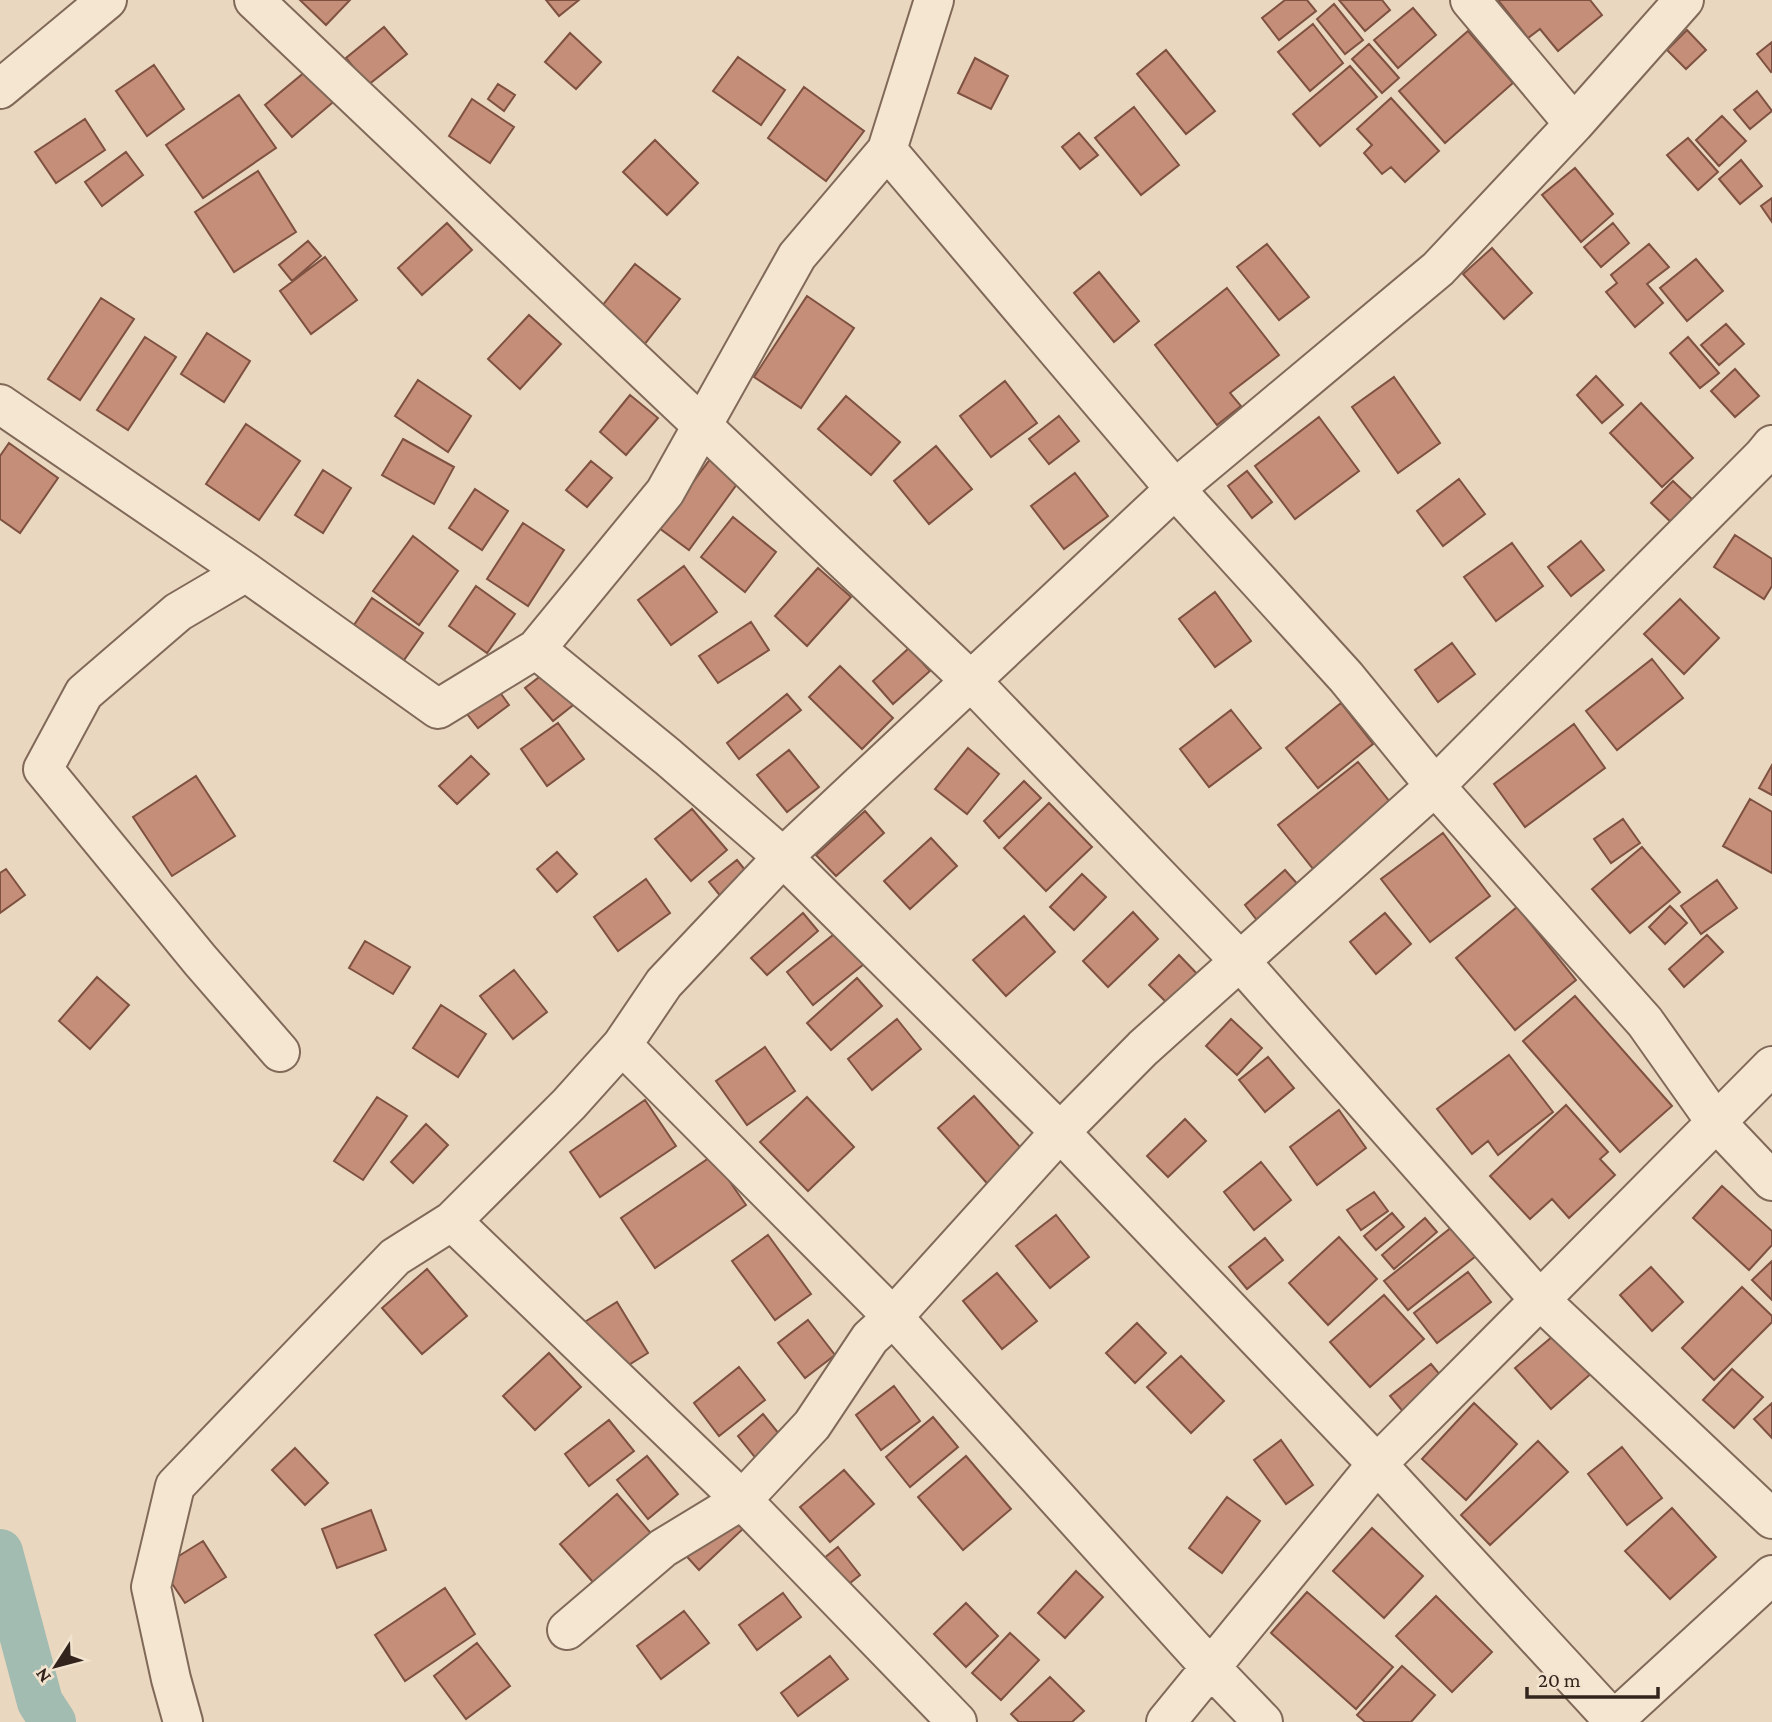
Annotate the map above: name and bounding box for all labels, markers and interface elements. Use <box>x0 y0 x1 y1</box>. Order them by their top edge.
north arrow <box>21 1631 91 1701</box>
scale bar <box>1527 1656 1658 1700</box>
text: N <box>30 1664 55 1687</box>
text: 20 m <box>1538 1668 1581 1692</box>

